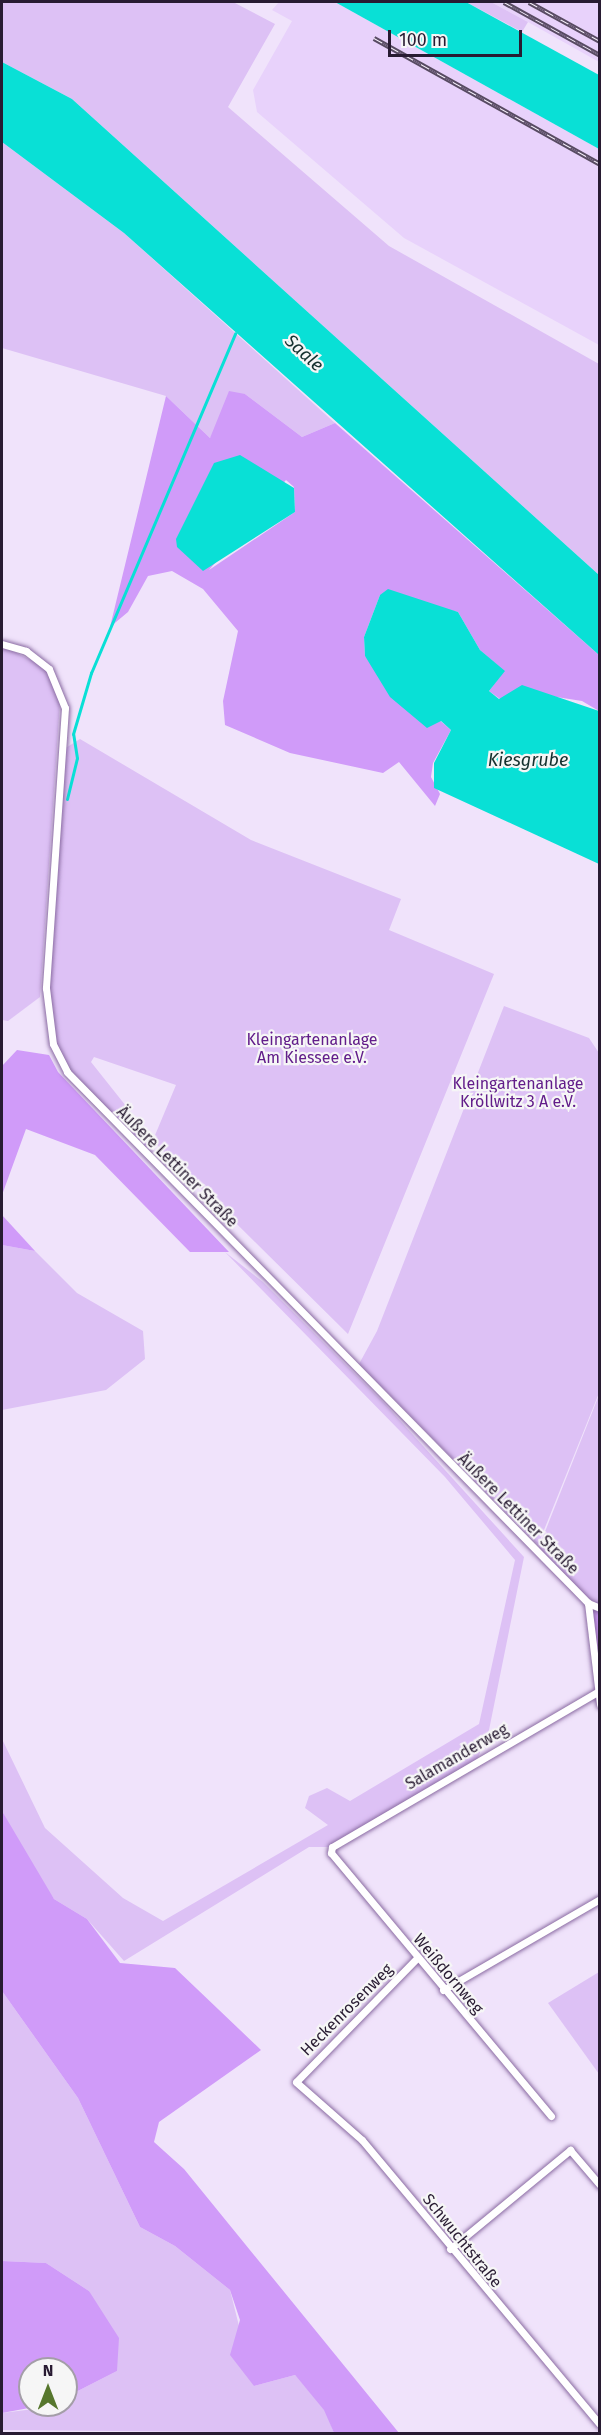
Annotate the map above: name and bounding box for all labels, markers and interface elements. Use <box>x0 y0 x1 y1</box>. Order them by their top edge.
scale bar <box>391 18 524 56</box>
text: 100 m <box>399 29 447 51</box>
water label: Saale <box>280 330 328 376</box>
water label: Kiesgrube <box>488 749 568 771</box>
park label: Kleingartenanlage Am Kiessee e.V. <box>246 1030 378 1068</box>
park label: Kleingartenanlage Kröllwitz 3 A e.V. <box>452 1074 584 1112</box>
street label: Äußere Lettiner Straße <box>113 1103 241 1231</box>
street label: Äußere Lettiner Straße <box>454 1450 582 1578</box>
street label: Salamanderweg <box>402 1720 512 1794</box>
street label: Weißdornweg <box>409 1930 487 2018</box>
street label: Heckenrosenweg <box>297 1960 397 2060</box>
street label: Schwuchtstraße <box>418 2190 506 2292</box>
north arrow <box>18 2357 78 2417</box>
text: N <box>43 2361 53 2380</box>

